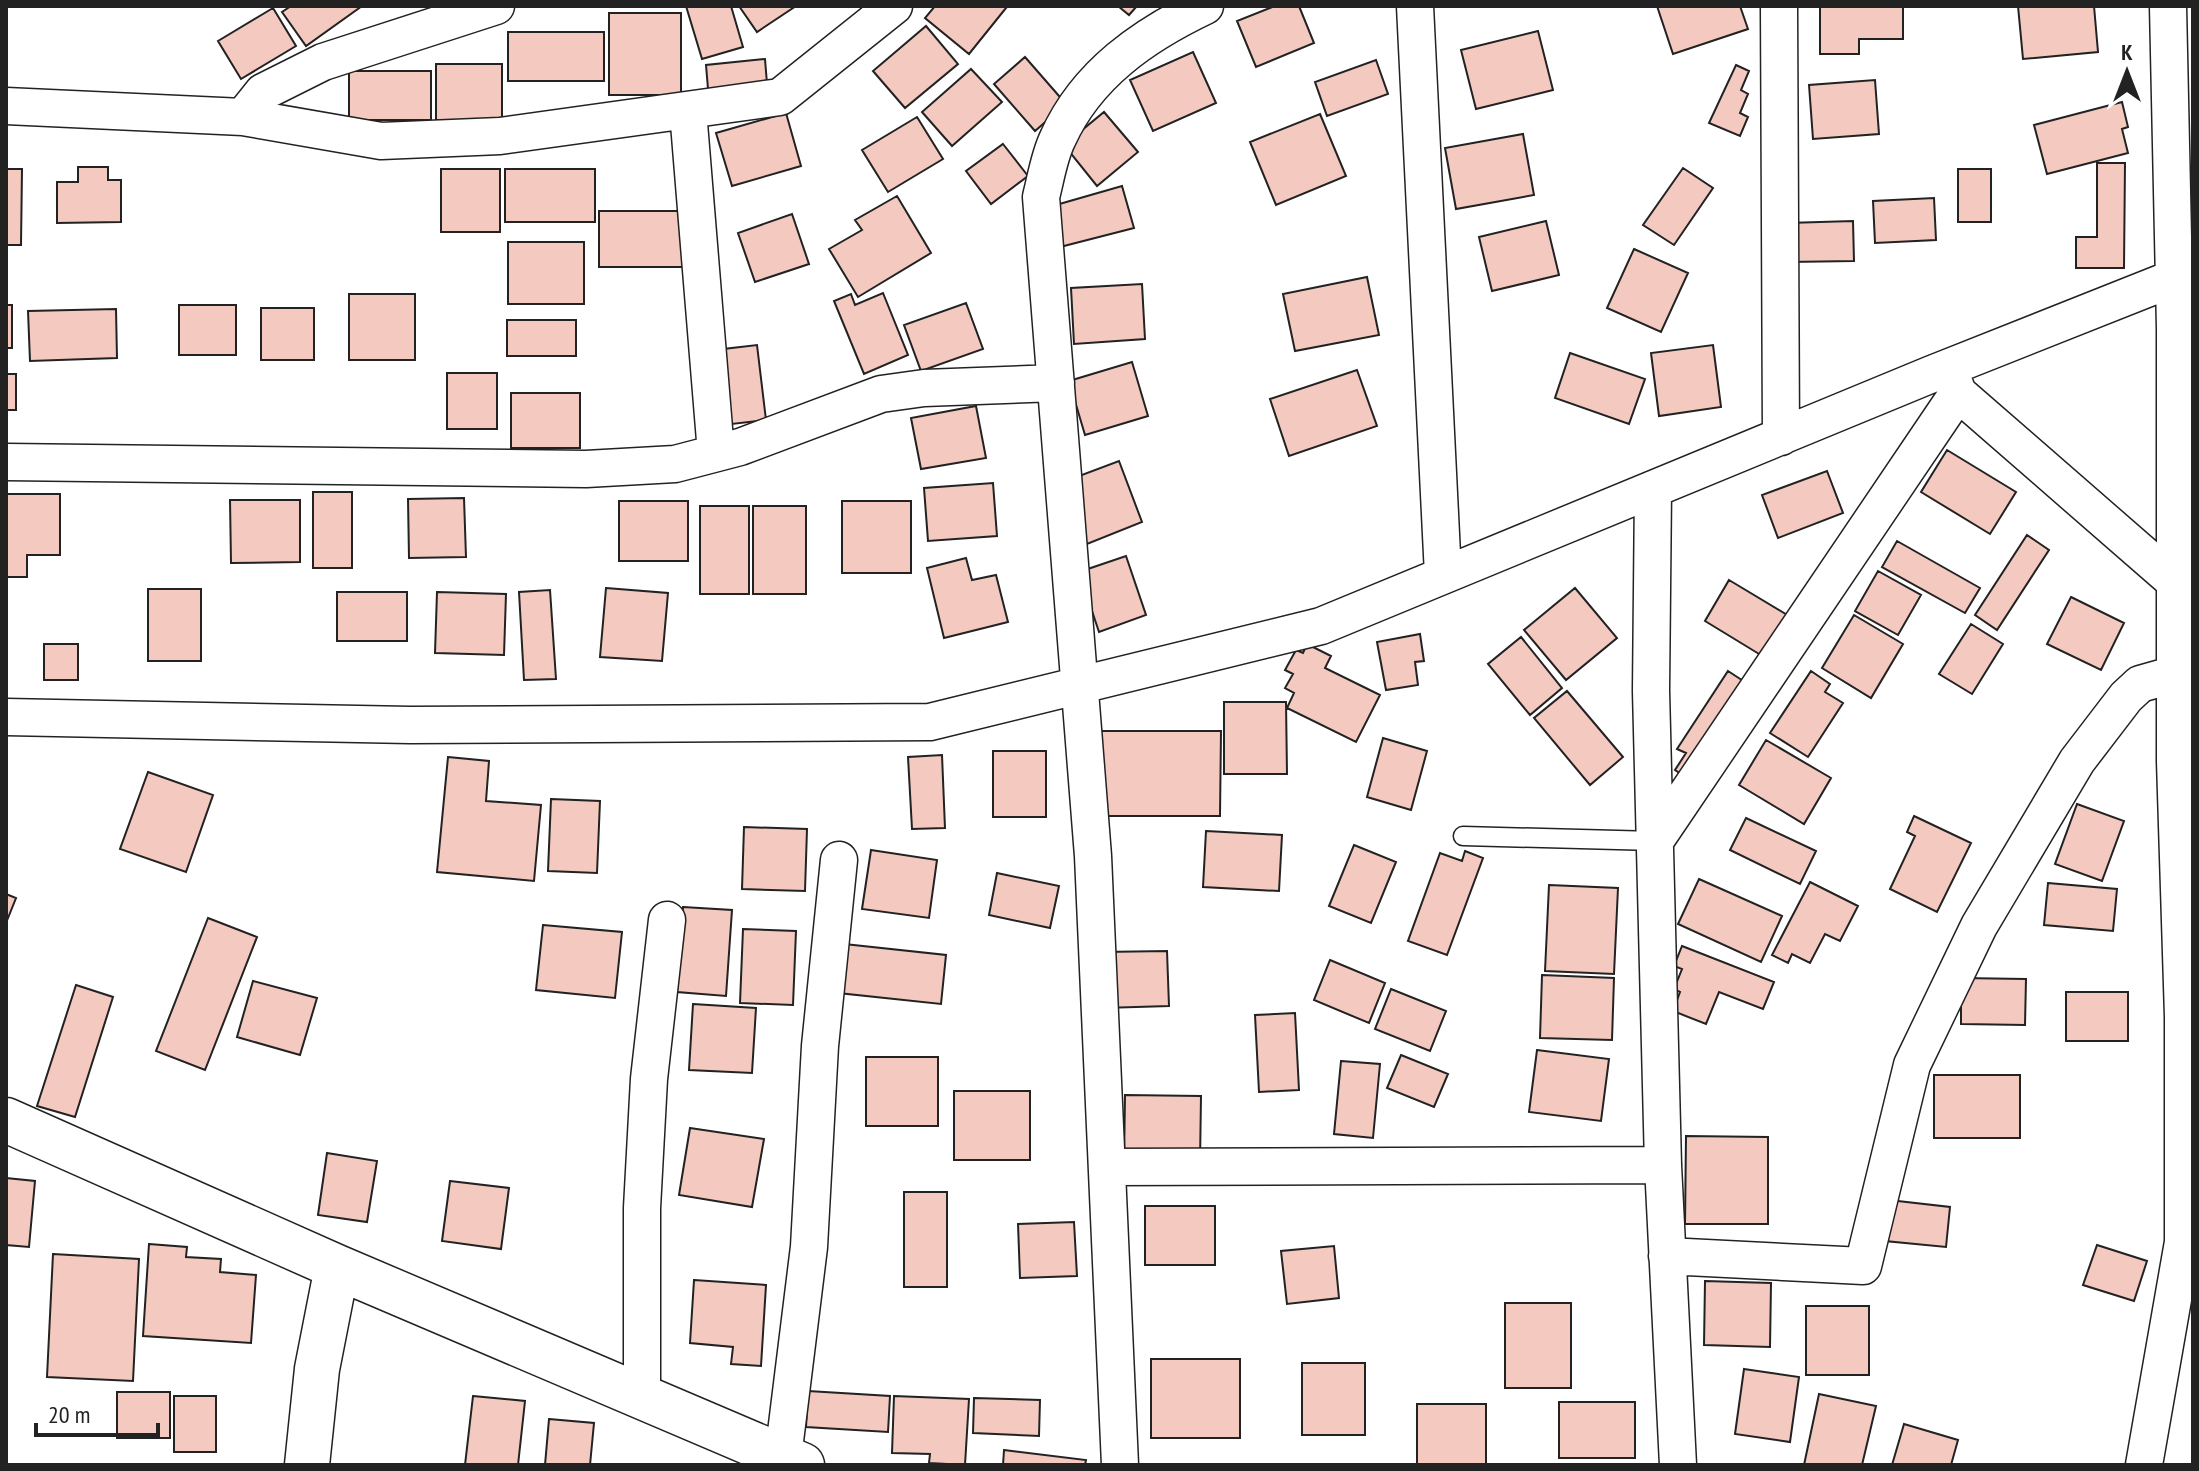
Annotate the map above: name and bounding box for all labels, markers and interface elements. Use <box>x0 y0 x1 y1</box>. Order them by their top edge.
north arrow <box>2087 32 2167 112</box>
text: K <box>2121 38 2133 66</box>
scale bar <box>36 1387 158 1437</box>
text: 20 m <box>48 1399 90 1430</box>

